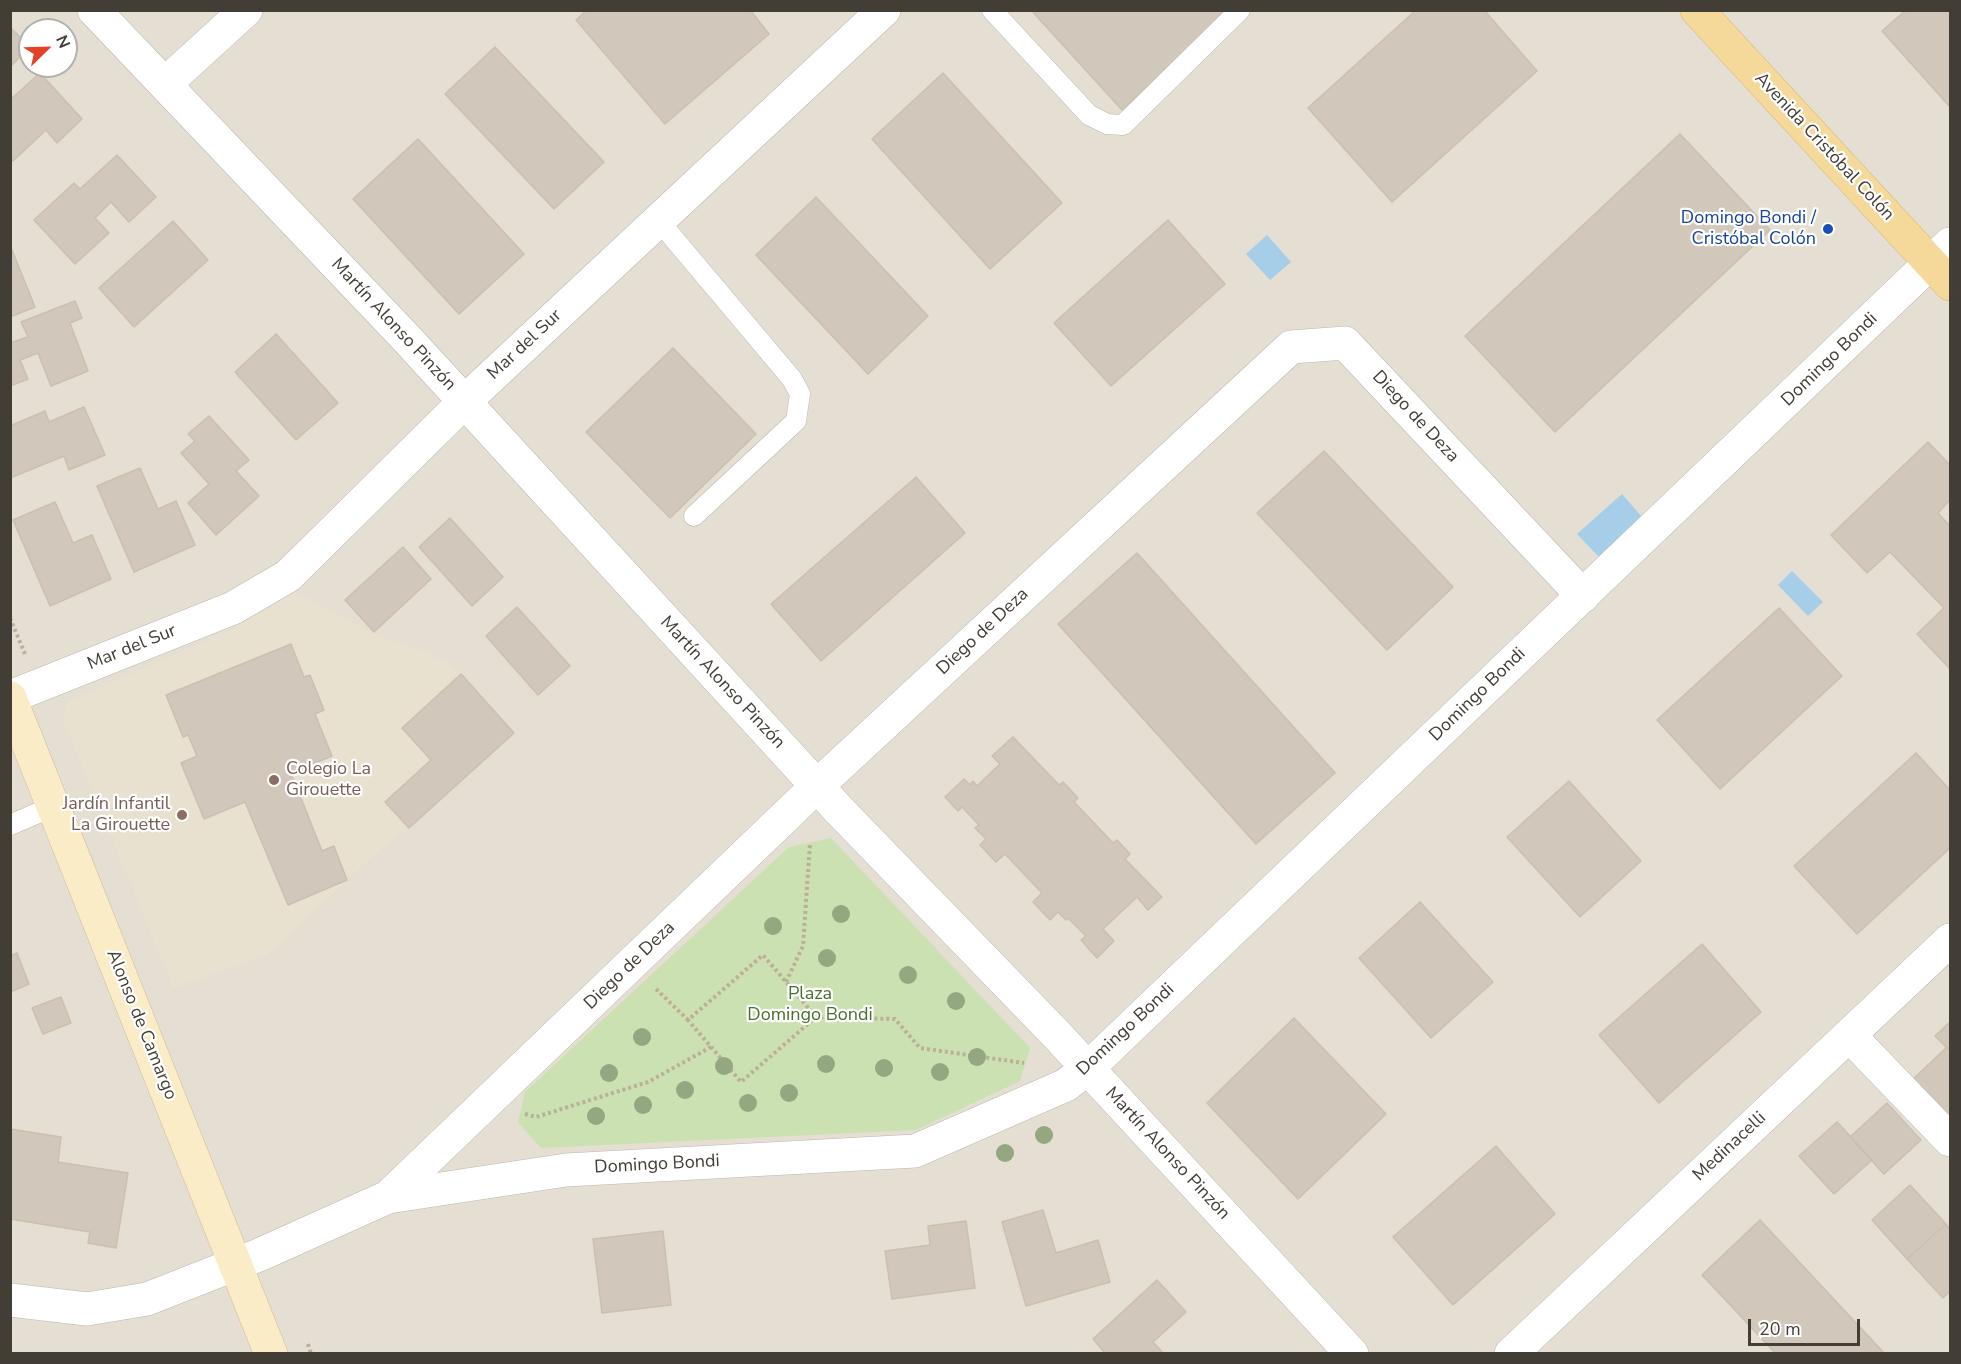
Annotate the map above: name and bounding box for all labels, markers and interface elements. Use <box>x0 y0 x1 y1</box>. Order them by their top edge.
north arrow <box>18 18 78 78</box>
text: N <box>50 32 75 52</box>
street label: Avenida Cristóbal Colón <box>1750 68 1898 226</box>
place label: Domingo Bondi / Cristóbal Colón <box>1681 208 1816 250</box>
marker: Domingo Bondi / Cristóbal Colón <box>1821 222 1835 236</box>
street label: Martín Alonso Pinzón <box>326 254 460 396</box>
street label: Mar del Sur <box>483 305 567 385</box>
street label: Domingo Bondi <box>1777 309 1883 411</box>
street label: Diego de Deza <box>1367 367 1463 467</box>
street label: Diego de Deza <box>933 584 1033 680</box>
street label: Martín Alonso Pinzón <box>655 612 789 754</box>
street label: Mar del Sur <box>85 620 179 676</box>
street label: Domingo Bondi <box>1425 644 1531 746</box>
place label: Colegio La Girouette <box>286 759 371 802</box>
marker: Colegio La Girouette <box>267 773 281 787</box>
place label: Jardín Infantil La Girouette <box>62 794 170 836</box>
marker: Jardín Infantil La Girouette <box>175 808 189 822</box>
street label: Diego de Deza <box>580 917 680 1015</box>
street label: Alonso de Camargo <box>101 947 181 1103</box>
street label: Domingo Bondi <box>1073 979 1179 1081</box>
park label: Plaza Domingo Bondi <box>747 984 873 1026</box>
street label: Martín Alonso Pinzón <box>1100 1083 1234 1225</box>
street label: Medinacelli <box>1689 1108 1771 1186</box>
street label: Domingo Bondi <box>594 1151 720 1179</box>
scale bar <box>1751 1307 1864 1345</box>
text: 20 m <box>1759 1317 1801 1341</box>

